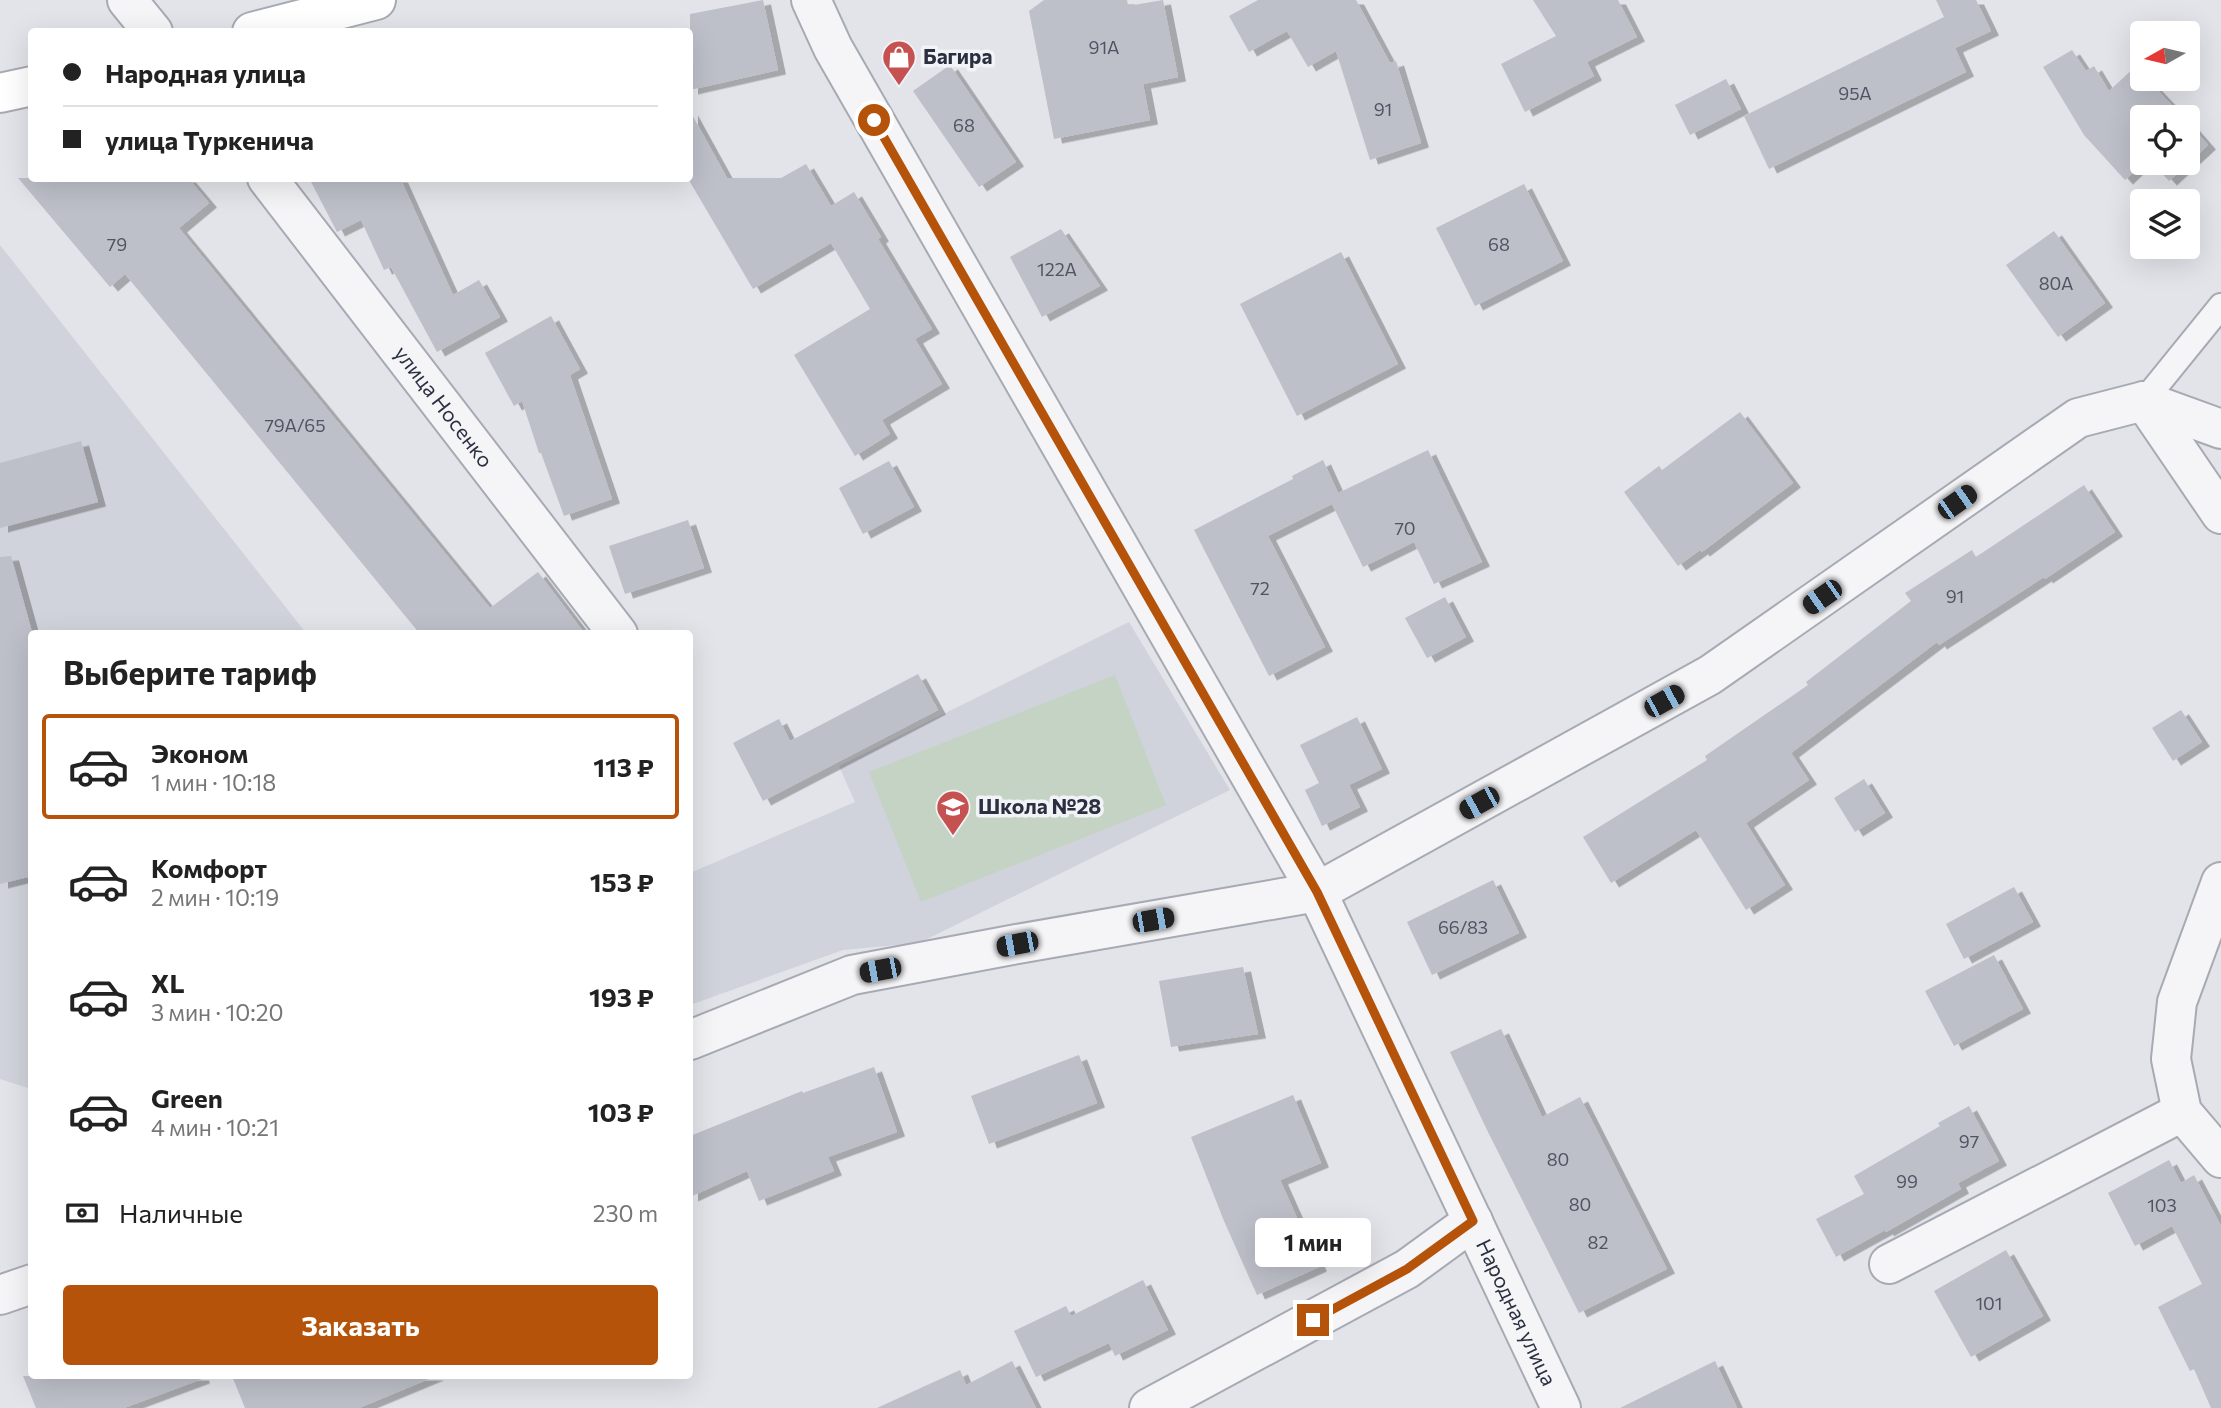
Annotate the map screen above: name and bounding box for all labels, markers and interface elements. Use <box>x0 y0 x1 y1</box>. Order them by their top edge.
north arrow <box>2130 21 2200 91</box>
map controls <box>2130 21 2200 259</box>
house number: 91А <box>1088 36 1120 58</box>
shop icon: Багира <box>880 38 918 87</box>
place label: Багира <box>923 43 992 68</box>
text: Народная улица <box>105 57 306 88</box>
house number: 95А <box>1838 82 1872 104</box>
house number: 91 <box>1374 98 1392 120</box>
route start <box>858 104 890 136</box>
button: locate <box>2130 105 2200 175</box>
house number: 68 <box>953 114 975 136</box>
text: улица Туркенича <box>105 124 314 155</box>
button: layers <box>2130 189 2200 259</box>
house number: 79 <box>107 233 127 255</box>
house number: 68 <box>1488 233 1510 255</box>
house number: 122А <box>1037 258 1077 280</box>
house number: 80А <box>2039 272 2073 294</box>
street label: улица Носенко <box>390 340 499 472</box>
house number: 79А/65 <box>264 414 326 436</box>
car <box>1934 481 1981 523</box>
house number: 70 <box>1394 517 1416 539</box>
car <box>1799 576 1846 618</box>
house number: 72 <box>1250 577 1270 599</box>
house number: 91 <box>1946 585 1964 607</box>
text: Выберите тариф <box>63 652 317 692</box>
car <box>1641 682 1688 720</box>
icon: car <box>67 735 130 798</box>
text: Эконом <box>151 737 248 768</box>
text: 113 ₽ <box>593 751 654 782</box>
text: 1 мин · 10:18 <box>151 768 276 796</box>
car <box>1456 784 1503 822</box>
school or university icon: Школа №28 <box>934 788 972 837</box>
place label: Школа №28 <box>978 793 1101 818</box>
icon: car <box>67 850 130 913</box>
text: Комфорт <box>151 852 267 883</box>
text: 153 ₽ <box>590 866 654 897</box>
text: 2 мин · 10:19 <box>151 883 279 911</box>
car <box>1131 906 1176 934</box>
house number: 66/83 <box>1438 916 1488 938</box>
car <box>995 930 1040 958</box>
car <box>858 956 903 984</box>
icon: car <box>67 965 130 1028</box>
text: XL <box>151 967 185 998</box>
text: 193 ₽ <box>589 981 654 1012</box>
text: 3 мин · 10:20 <box>151 998 283 1026</box>
icon: car <box>67 1080 130 1143</box>
text: Green <box>151 1082 223 1113</box>
text: 103 ₽ <box>588 1096 654 1127</box>
text: 4 мин · 10:21 <box>151 1113 279 1141</box>
house number: 97 <box>1959 1130 1979 1152</box>
house number: 80 <box>1547 1148 1569 1170</box>
house number: 99 <box>1896 1170 1918 1192</box>
house number: 80 <box>1569 1193 1591 1215</box>
icon: cash <box>63 1194 101 1232</box>
house number: 103 <box>2147 1194 2177 1216</box>
text: Наличные <box>119 1197 243 1228</box>
text: 230 m <box>593 1199 658 1227</box>
callout: 1 мин <box>1255 1218 1371 1268</box>
text: 1 мин <box>1284 1228 1342 1256</box>
house number: 82 <box>1588 1231 1608 1253</box>
street label: Народная улица <box>1472 1235 1563 1389</box>
button: Заказать <box>63 1285 658 1365</box>
house number: 101 <box>1975 1292 2003 1314</box>
route end <box>1297 1304 1329 1336</box>

